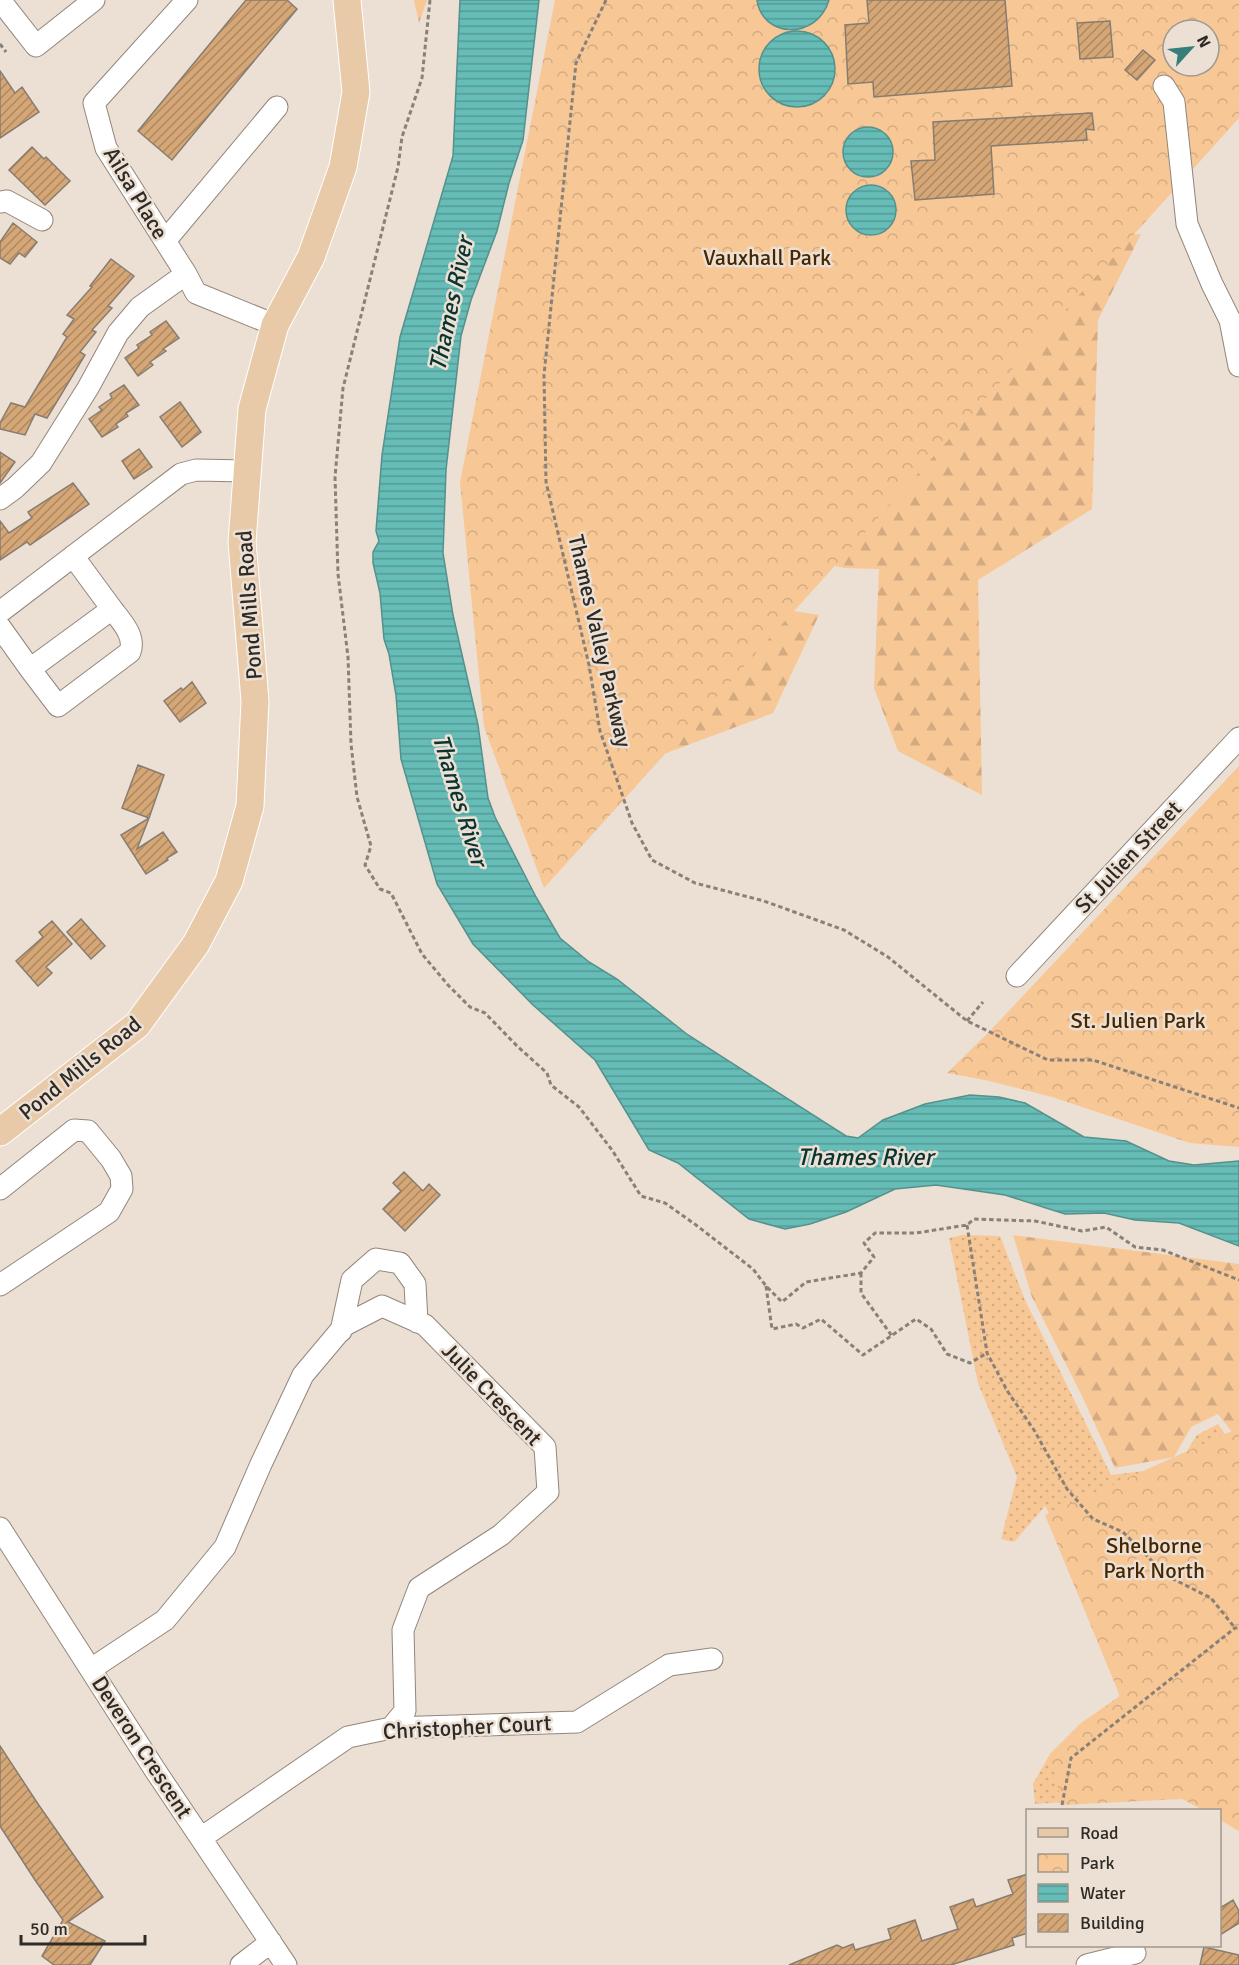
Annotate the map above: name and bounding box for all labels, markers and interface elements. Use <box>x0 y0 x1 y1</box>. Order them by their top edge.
north arrow <box>1161 18 1221 78</box>
text: N <box>1192 32 1215 51</box>
street label: Ailsa Place <box>98 142 174 244</box>
water label: Thames River <box>422 231 480 374</box>
park label: Vauxhall Park <box>703 244 831 271</box>
street label: Pond Mills Road <box>230 529 268 681</box>
street label: Thames Valley Parkway <box>562 532 638 751</box>
water label: Thames River <box>426 731 495 872</box>
street label: St Julien Street <box>1069 795 1187 919</box>
park label: St. Julien Park <box>1071 1007 1205 1034</box>
street label: Pond Mills Road <box>13 1010 147 1126</box>
water label: Thames River <box>797 1142 936 1172</box>
street label: Julie Crescent <box>436 1337 548 1451</box>
park label: Shelborne Park North <box>1103 1532 1205 1584</box>
street label: Deveron Crescent <box>86 1671 198 1823</box>
street label: Christopher Court <box>382 1709 552 1745</box>
legend <box>1026 1809 1221 1947</box>
text: Road <box>1080 1822 1119 1844</box>
text: Park <box>1080 1852 1115 1874</box>
text: Water <box>1080 1882 1126 1904</box>
scale bar <box>21 1908 146 1946</box>
text: Building <box>1080 1912 1144 1934</box>
text: 50 m <box>30 1918 68 1940</box>

